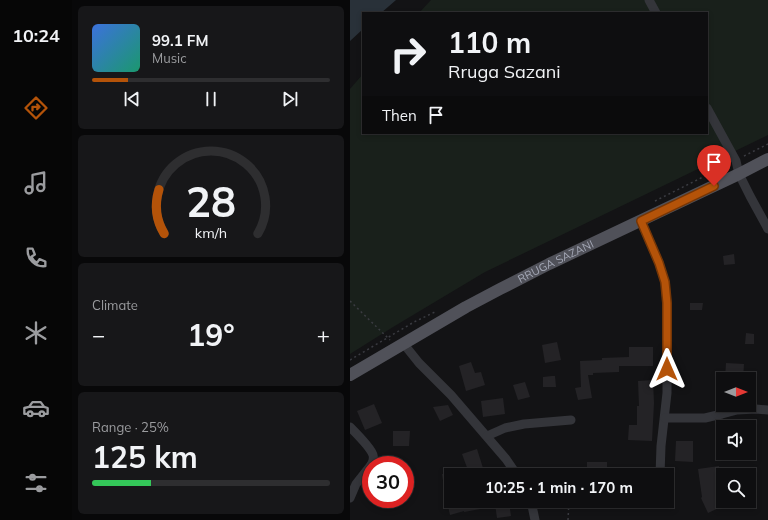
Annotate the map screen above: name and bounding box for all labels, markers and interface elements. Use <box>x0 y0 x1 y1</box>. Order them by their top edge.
text: 10:24 <box>12 24 60 47</box>
text: 110 m <box>448 25 531 60</box>
icon: right <box>382 28 434 80</box>
text: 99.1 FM <box>152 31 208 50</box>
text: Music <box>152 50 187 66</box>
text: Rruga Sazani <box>448 60 561 83</box>
icon: previous <box>121 88 143 110</box>
icon: pause <box>200 88 222 110</box>
icon: next <box>279 88 301 110</box>
icon: directions <box>22 94 50 122</box>
icon: arrive <box>425 104 447 126</box>
text: Then <box>382 106 417 125</box>
pin <box>697 145 731 186</box>
icon: arrive <box>703 151 725 173</box>
icon: music <box>22 169 50 197</box>
text: 28 <box>186 175 236 227</box>
text: km/h <box>195 223 227 241</box>
street label: RRUGA SAZANI <box>515 237 596 286</box>
icon: phone <box>22 244 50 272</box>
text: Climate <box>92 297 138 313</box>
text: 19° <box>187 316 235 354</box>
icon: climate <box>22 319 50 347</box>
text: − <box>92 321 105 349</box>
text: + <box>317 321 330 349</box>
position arrow <box>646 348 688 390</box>
north arrow <box>716 372 756 412</box>
map controls <box>716 372 756 508</box>
icon: car <box>22 394 50 422</box>
text: Range · 25% <box>92 419 169 435</box>
button: sound <box>716 420 756 460</box>
text: 125 km <box>92 438 198 476</box>
speed limit sign: 30 <box>362 456 414 508</box>
button: search <box>716 468 756 508</box>
icon: filters <box>22 469 50 497</box>
text: 10:25 · 1 min · 170 m <box>485 478 633 497</box>

